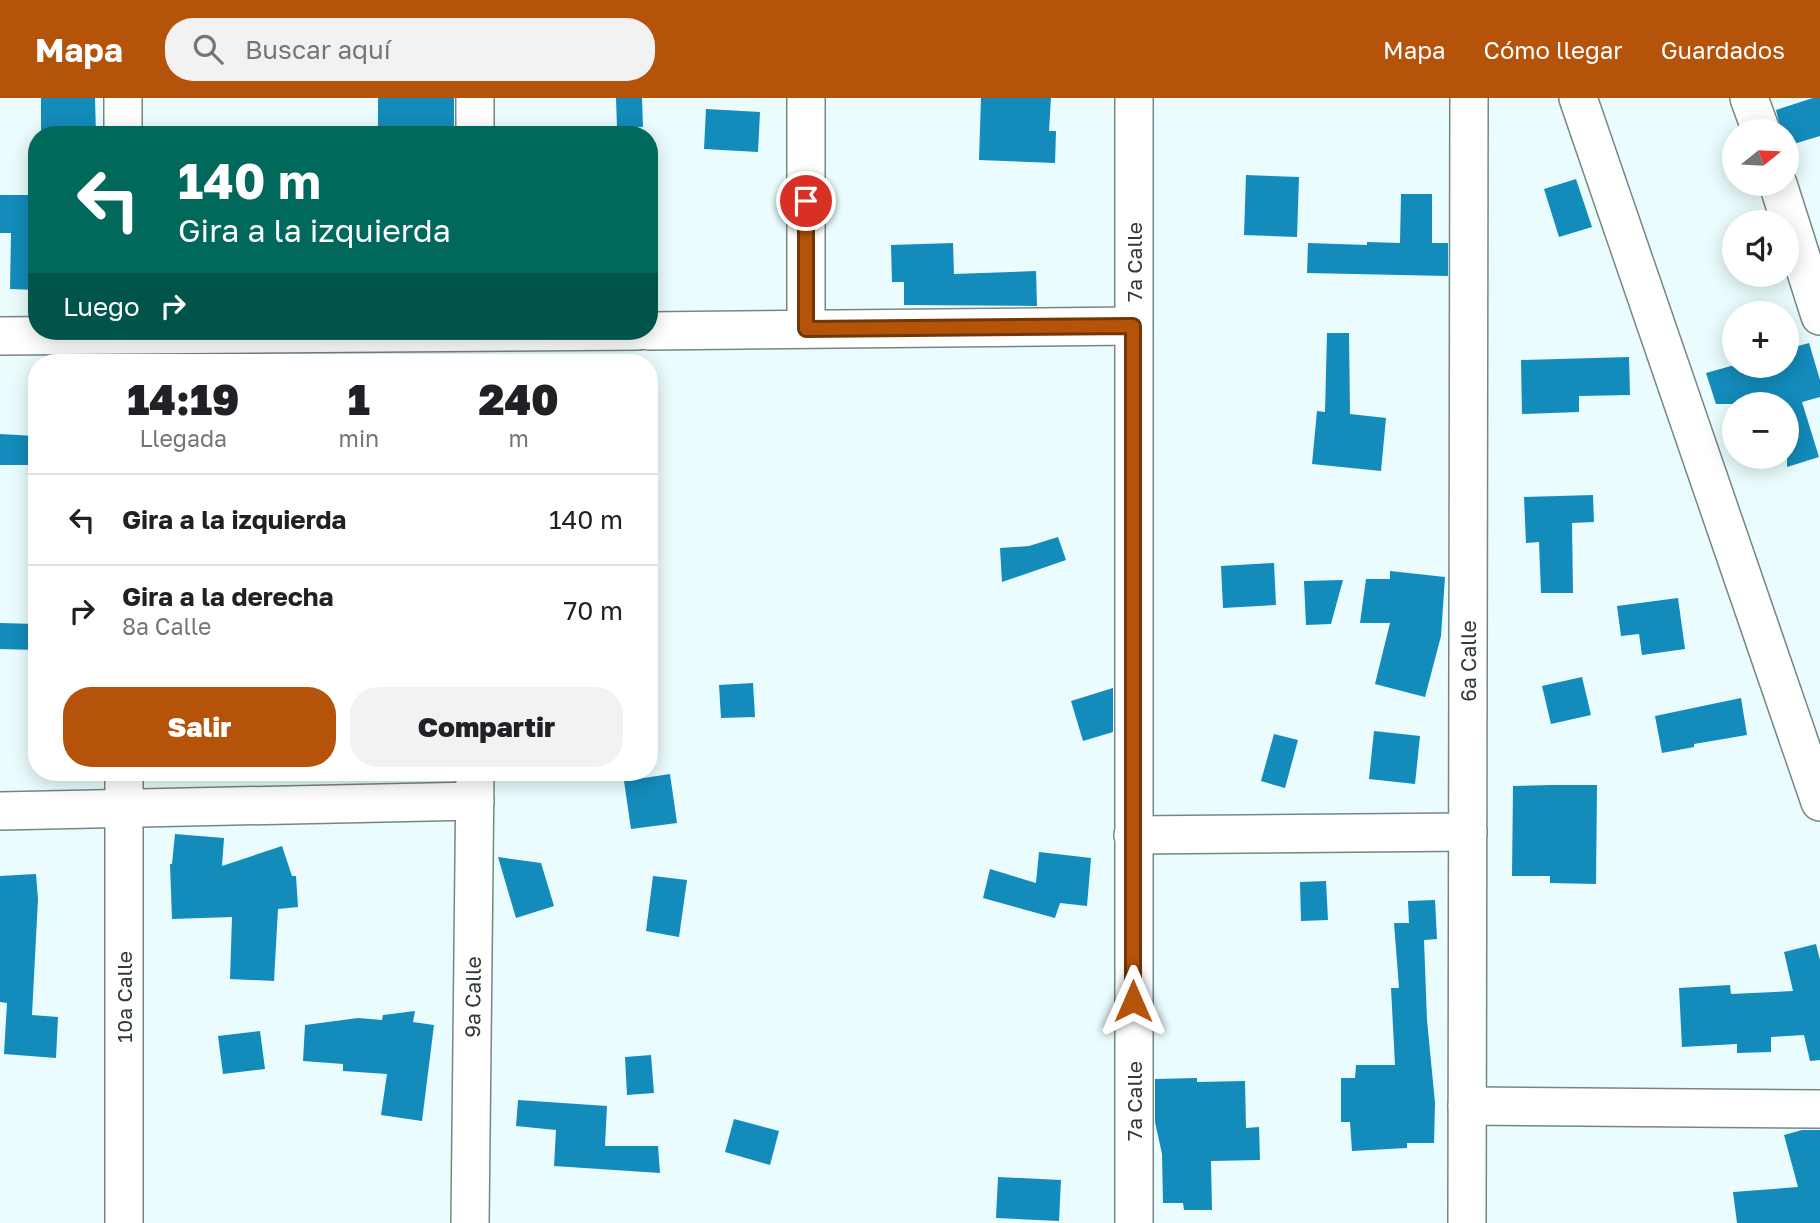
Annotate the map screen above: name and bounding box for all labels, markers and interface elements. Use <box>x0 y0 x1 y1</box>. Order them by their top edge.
search box <box>165 18 655 81</box>
text: Mapa <box>35 30 123 69</box>
icon: search <box>189 30 227 68</box>
text: Buscar aquí <box>245 34 391 65</box>
text: Mapa <box>1383 35 1446 64</box>
text: Cómo llegar <box>1484 35 1623 64</box>
text: Guardados <box>1661 35 1785 64</box>
north arrow <box>1722 119 1799 196</box>
map controls <box>1722 119 1799 469</box>
text: 140 m <box>178 151 321 210</box>
icon: left <box>63 154 154 245</box>
pin <box>776 171 836 231</box>
icon: arrive <box>787 182 825 220</box>
button: sound <box>1722 210 1799 287</box>
text: Gira a la izquierda <box>178 211 451 249</box>
street label: 7a Calle <box>1121 222 1147 302</box>
icon: right <box>154 287 192 325</box>
text: Luego <box>63 291 140 322</box>
button: + <box>1722 301 1799 378</box>
text: 14:19 <box>127 374 239 424</box>
text: 1 <box>348 374 370 424</box>
text: 240 <box>478 374 559 424</box>
button: − <box>1722 392 1799 469</box>
text: Llegada <box>139 424 227 452</box>
text: min <box>339 424 379 452</box>
text: m <box>508 424 529 452</box>
icon: left <box>63 501 101 539</box>
text: Gira a la izquierda <box>122 504 346 535</box>
text: 140 m <box>549 504 623 535</box>
text: Gira a la derecha <box>122 581 334 612</box>
icon: right <box>63 592 101 630</box>
text: 70 m <box>564 595 623 626</box>
text: 8a Calle <box>122 612 211 640</box>
street label: 6a Calle <box>1455 620 1481 702</box>
button: Salir <box>63 687 336 767</box>
button: Compartir <box>350 687 623 767</box>
street label: 10a Calle <box>111 951 137 1043</box>
street label: 9a Calle <box>459 956 486 1038</box>
position arrow <box>1096 964 1170 1038</box>
street label: 7a Calle <box>1121 1061 1147 1141</box>

